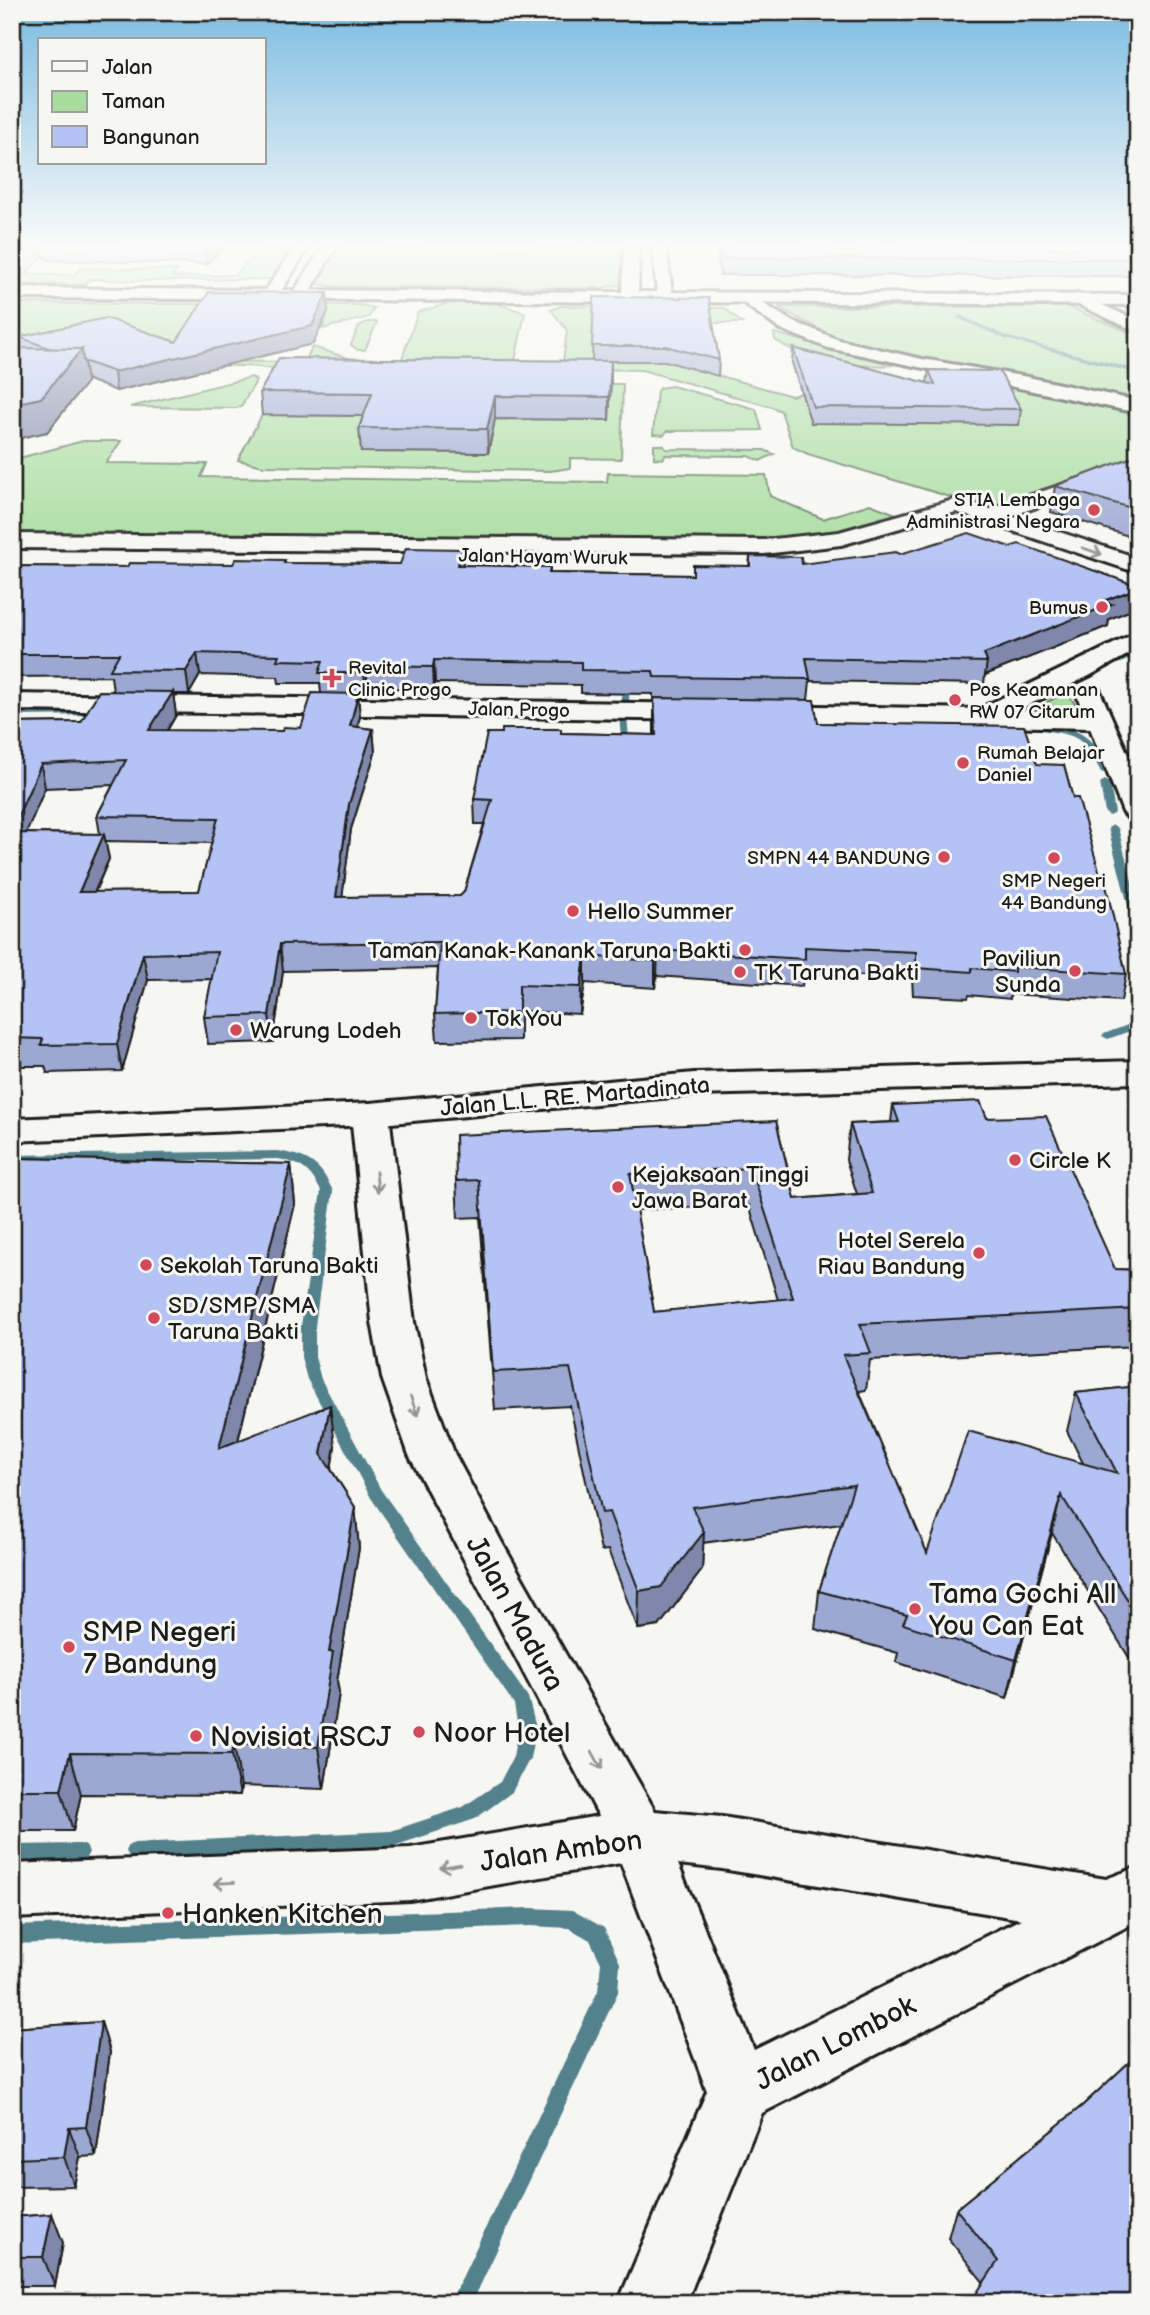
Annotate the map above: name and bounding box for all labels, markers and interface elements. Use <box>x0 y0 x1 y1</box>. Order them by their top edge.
legend <box>38 38 266 164</box>
text: Jalan <box>102 55 153 80</box>
text: Taman <box>102 89 165 114</box>
text: Bangunan <box>102 125 200 150</box>
place label: STIA Lembaga Administrasi Negara <box>907 489 1080 534</box>
marker: STIA Lembaga Administrasi Negara <box>1086 502 1102 518</box>
street label: Jalan Hayam Wuruk <box>458 545 628 570</box>
one-way arrow <box>1080 546 1102 558</box>
place label: Bumus <box>1029 597 1088 620</box>
marker: Bumus <box>1094 599 1110 615</box>
place label: Revital Clinic Progo <box>348 657 452 702</box>
marker: Revital Clinic Progo <box>322 668 342 688</box>
place label: Pos Keamanan RW 07 Citarum <box>969 679 1098 724</box>
marker: Pos Keamanan RW 07 Citarum <box>947 692 963 708</box>
street label: Jalan Progo <box>468 698 570 723</box>
place label: Rumah Belajar Daniel <box>977 742 1106 787</box>
marker: Rumah Belajar Daniel <box>955 755 971 771</box>
place label: SMPN 44 BANDUNG <box>747 847 930 870</box>
marker: SMPN 44 BANDUNG <box>936 849 952 865</box>
marker: SMP Negeri 44 Bandung <box>1046 850 1062 866</box>
place label: SMP Negeri 44 Bandung <box>1001 870 1107 915</box>
place label: Hello Summer <box>587 898 734 926</box>
marker: Hello Summer <box>565 903 581 919</box>
place label: Taman Kanak-Kanank Taruna Bakti <box>368 937 731 965</box>
marker: Taman Kanak-Kanank Taruna Bakti <box>737 942 753 958</box>
place label: Paviliun Sunda <box>982 945 1061 999</box>
place label: TK Taruna Bakti <box>754 959 919 987</box>
marker: Paviliun Sunda <box>1067 963 1083 979</box>
marker: TK Taruna Bakti <box>732 964 748 980</box>
place label: Tok You <box>485 1005 563 1033</box>
marker: Tok You <box>463 1010 479 1026</box>
place label: Warung Lodeh <box>250 1017 401 1045</box>
marker: Warung Lodeh <box>228 1022 244 1038</box>
street label: Jalan L.L. RE. Martadinata <box>439 1071 711 1123</box>
place label: Circle K <box>1029 1147 1111 1175</box>
marker: Circle K <box>1007 1152 1023 1168</box>
place label: Kejaksaan Tinggi Jawa Barat <box>632 1161 809 1215</box>
one-way arrow <box>371 1170 384 1193</box>
marker: Kejaksaan Tinggi Jawa Barat <box>610 1179 626 1195</box>
place label: Hotel Serela Riau Bandung <box>817 1227 965 1281</box>
marker: Hotel Serela Riau Bandung <box>971 1245 987 1261</box>
place label: Sekolah Taruna Bakti <box>160 1252 379 1280</box>
marker: Sekolah Taruna Bakti <box>138 1257 154 1273</box>
place label: SD/SMP/SMA Taruna Bakti <box>168 1292 316 1346</box>
marker: SD/SMP/SMA Taruna Bakti <box>146 1310 162 1326</box>
one-way arrow <box>409 1394 421 1416</box>
street label: Jalan Madura <box>459 1530 571 1697</box>
place label: Tama Gochi All You Can Eat <box>928 1578 1116 1643</box>
marker: Tama Gochi All You Can Eat <box>907 1601 923 1617</box>
place label: SMP Negeri 7 Bandung <box>83 1616 236 1681</box>
marker: SMP Negeri 7 Bandung <box>61 1639 77 1655</box>
place label: Noor Hotel <box>433 1717 570 1750</box>
place label: Novisiat RSCJ <box>210 1721 392 1754</box>
marker: Noor Hotel <box>411 1724 427 1740</box>
marker: Novisiat RSCJ <box>188 1728 204 1744</box>
one-way arrow <box>591 1749 604 1770</box>
street label: Jalan Ambon <box>478 1824 644 1879</box>
one-way arrow <box>439 1860 462 1874</box>
one-way arrow <box>212 1876 235 1889</box>
place label: Hanken Kitchen <box>182 1898 382 1931</box>
marker: Hanken Kitchen <box>160 1905 176 1921</box>
street label: Jalan Lombok <box>750 1989 921 2098</box>

